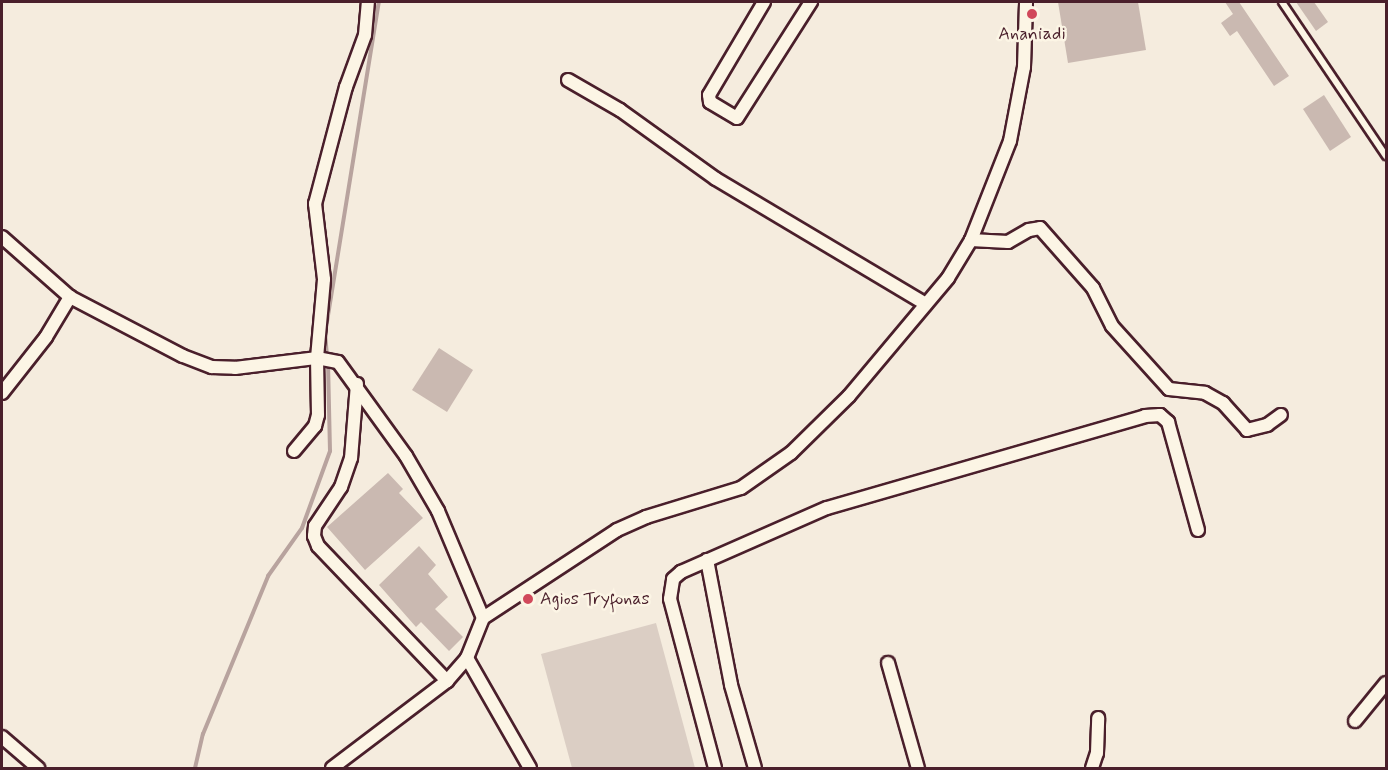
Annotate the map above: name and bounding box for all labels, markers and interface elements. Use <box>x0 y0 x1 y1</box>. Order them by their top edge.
marker: Ananiadi <box>1025 7 1039 21</box>
place label: Ananiadi <box>998 23 1066 45</box>
place label: Agios Tryfonas <box>540 588 647 610</box>
marker: Agios Tryfonas <box>521 592 535 606</box>

